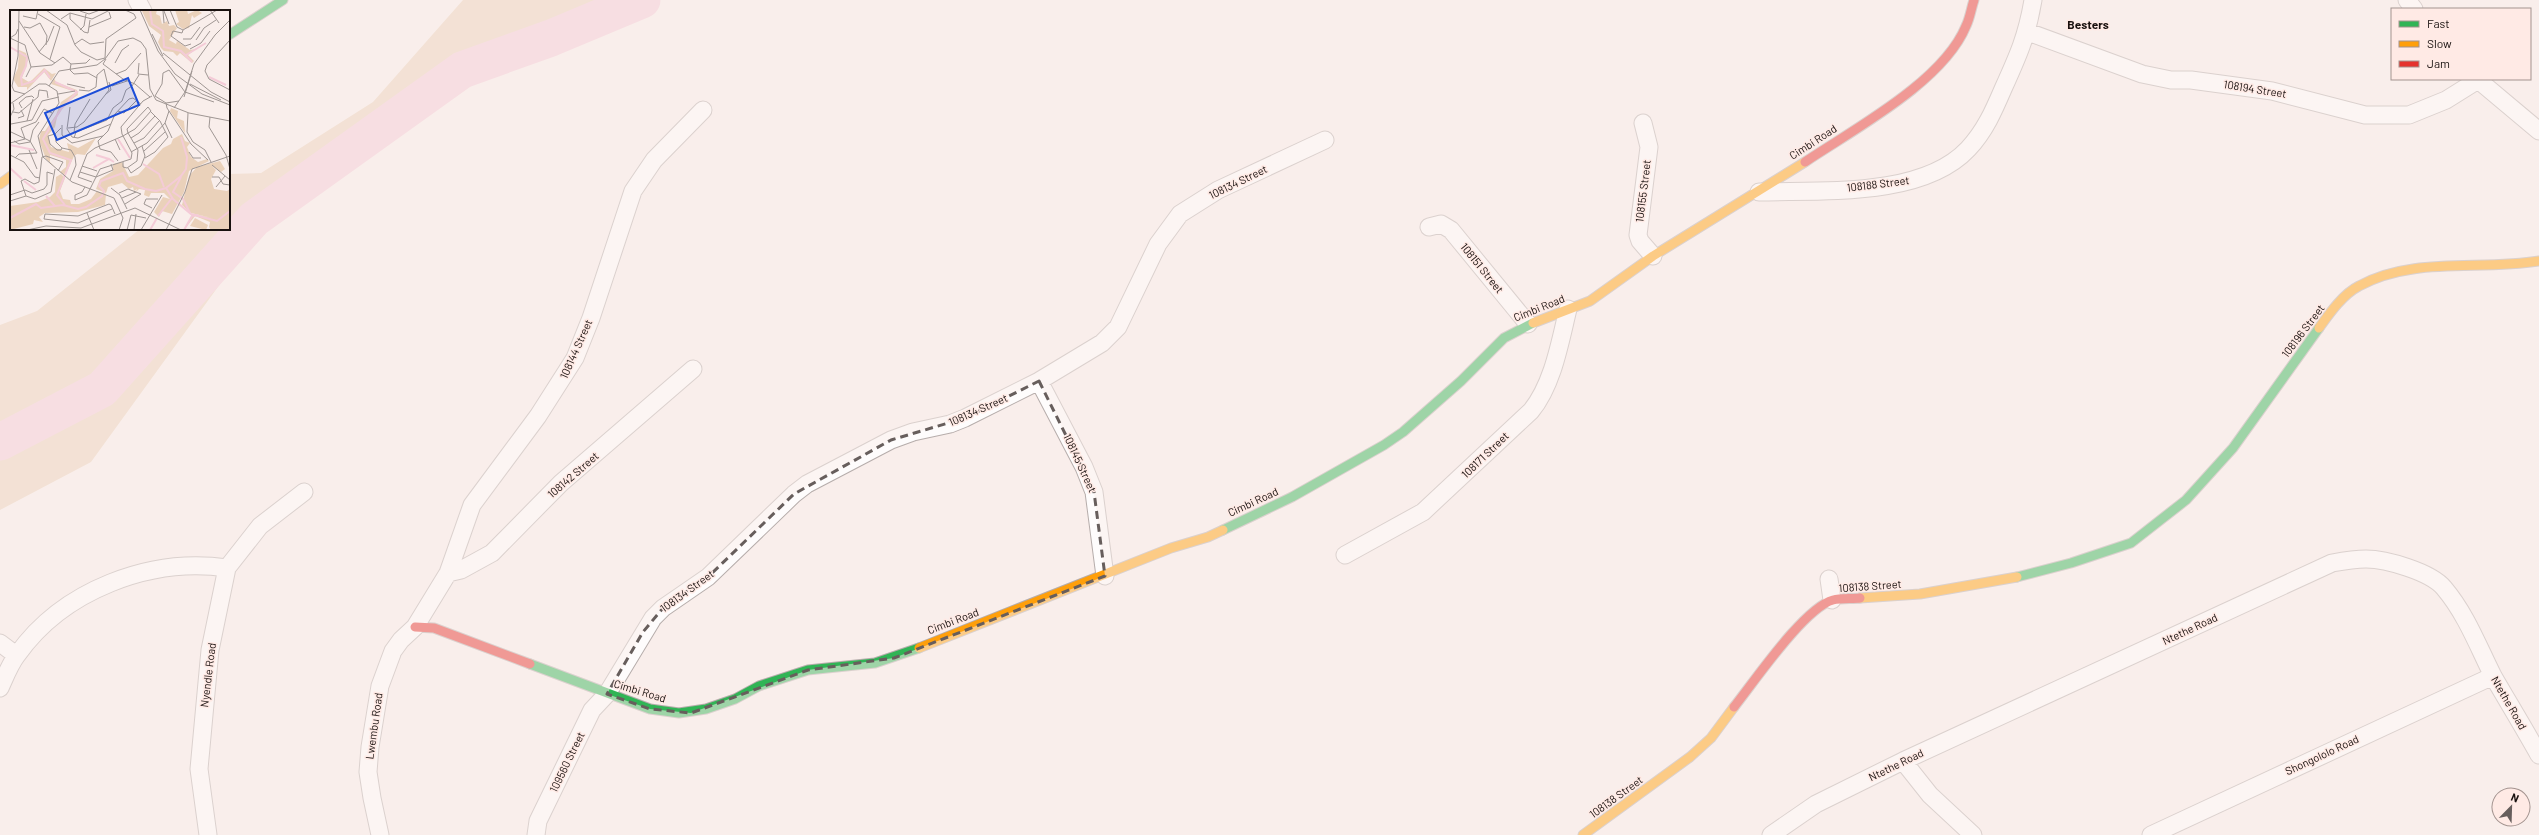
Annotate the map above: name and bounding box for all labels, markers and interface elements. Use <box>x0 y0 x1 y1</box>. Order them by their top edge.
legend <box>2391 8 2531 80</box>
inset map <box>10 10 230 230</box>
text: Fast <box>2427 16 2450 30</box>
district label: Besters <box>2067 17 2109 31</box>
text: Slow <box>2427 36 2452 50</box>
text: Jam <box>2427 56 2450 70</box>
street label: 108194 Street <box>2223 77 2287 100</box>
street label: Cimbi Road <box>1787 121 1839 162</box>
street label: 108155 Street <box>1632 159 1653 223</box>
street label: 108134 Street <box>1206 162 1269 201</box>
street label: 108188 Street <box>1846 173 1910 194</box>
street label: 108151 Street <box>1458 240 1507 295</box>
street label: Cimbi Road <box>1511 291 1566 324</box>
street label: 108196 Street <box>2278 302 2327 360</box>
street label: 108144 Street <box>557 317 594 381</box>
street label: 108134 Street <box>946 391 1009 428</box>
street label: 108171 Street <box>1458 429 1511 480</box>
street label: 108145 Street <box>1061 431 1100 494</box>
street label: 108142 Street <box>544 449 601 500</box>
street label: Cimbi Road <box>1226 484 1280 519</box>
street label: 108134 Street <box>657 567 716 614</box>
street label: 108138 Street <box>1838 577 1902 594</box>
street label: Cimbi Road <box>925 605 980 636</box>
street label: Ntethe Road <box>2160 610 2219 647</box>
street label: Nyendle Road <box>197 642 218 708</box>
street label: Ntethe Road <box>2489 674 2530 732</box>
street label: Cimbi Road <box>612 676 668 705</box>
street label: Lwembu Road <box>362 692 385 760</box>
street label: 109560 Street <box>546 729 587 794</box>
street label: Shongololo Road <box>2283 732 2361 777</box>
street label: Ntethe Road <box>1866 746 1925 783</box>
street label: 108138 Street <box>1586 773 1645 820</box>
north arrow <box>2491 787 2531 827</box>
text: N <box>2509 790 2521 805</box>

